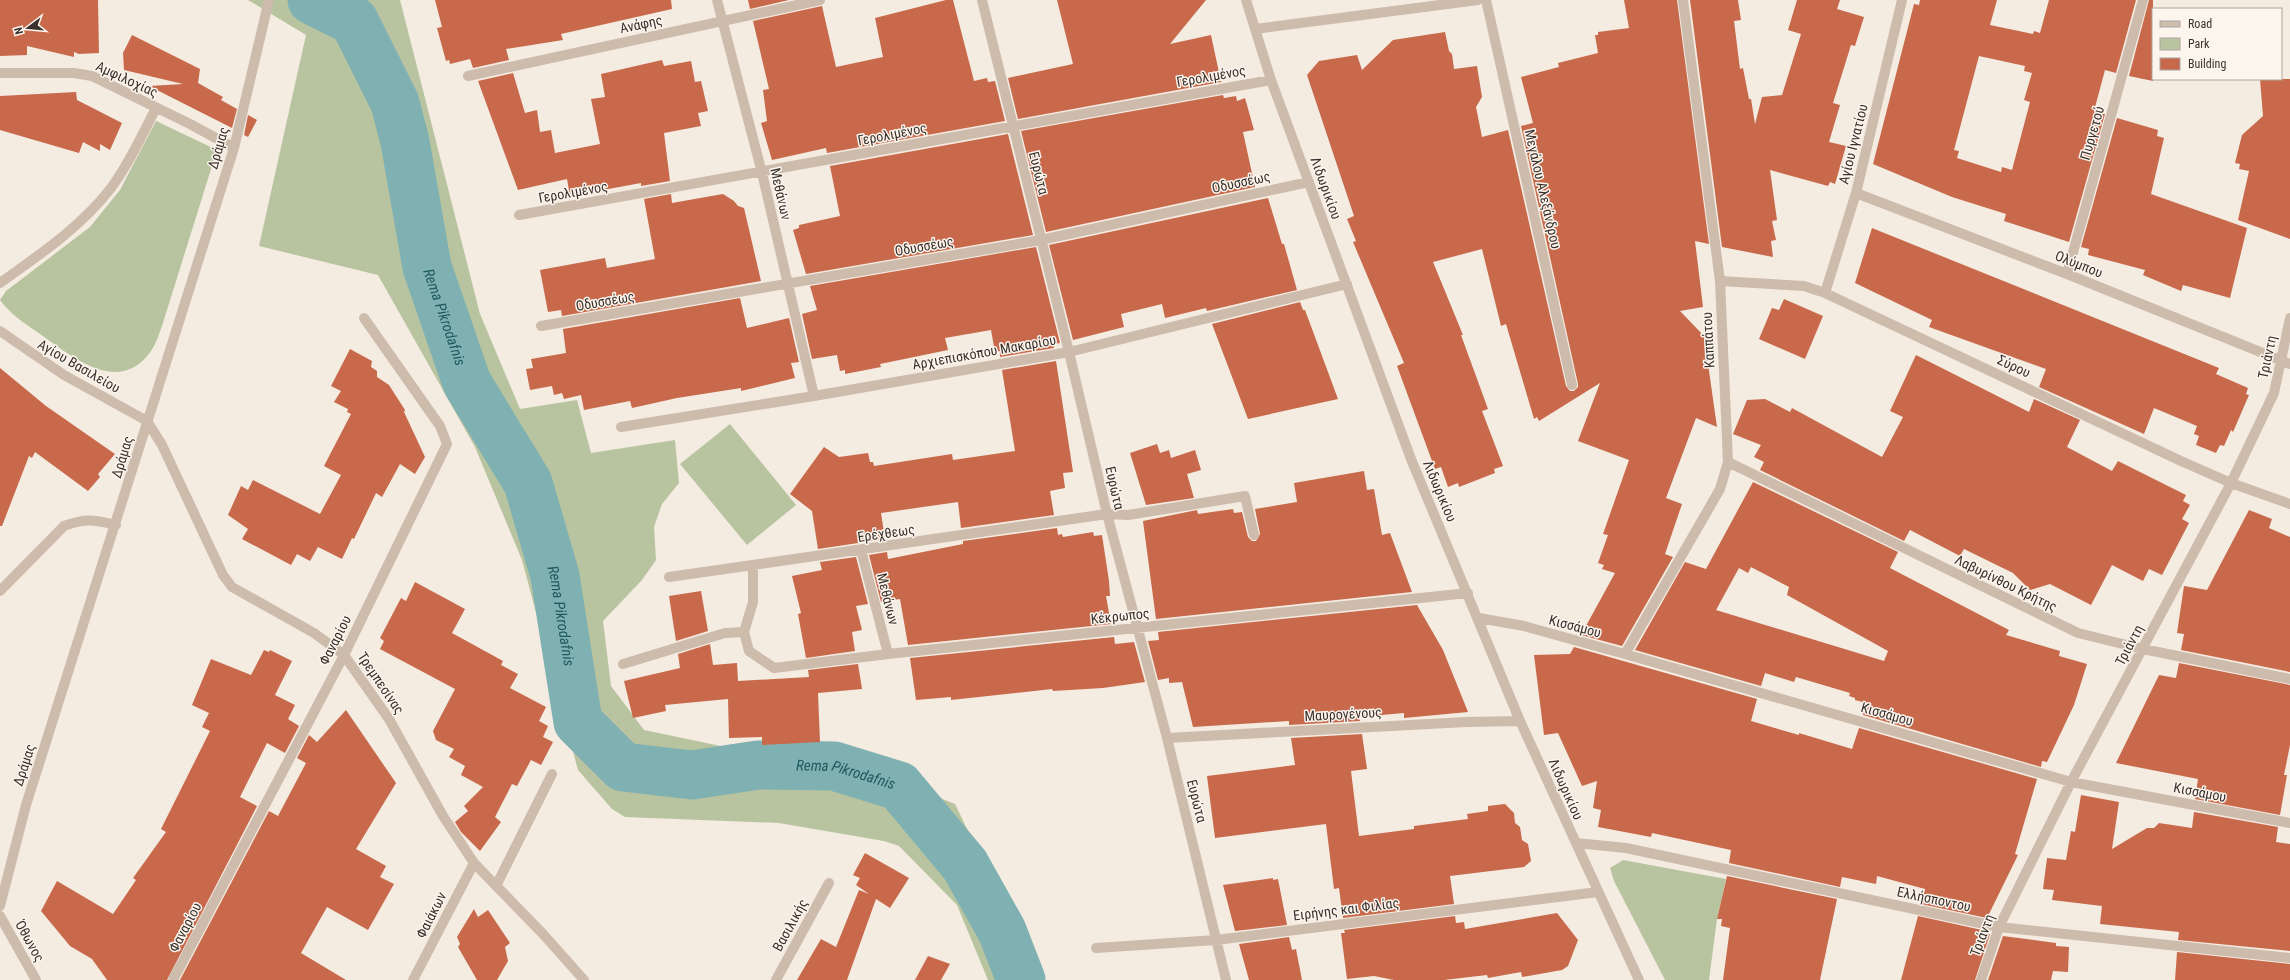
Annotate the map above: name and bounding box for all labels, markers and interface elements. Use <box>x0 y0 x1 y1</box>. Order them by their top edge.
north arrow <box>8 8 48 48</box>
legend <box>2152 8 2282 80</box>
street label: Ανάφης <box>618 12 664 37</box>
text: Road <box>2188 17 2212 31</box>
text: N <box>12 25 26 36</box>
text: Park <box>2188 37 2210 51</box>
text: Building <box>2188 57 2226 71</box>
street label: Αμφιλοχίας <box>93 58 161 101</box>
street label: Γερολιμένος <box>1175 62 1247 90</box>
street label: Αγίου Ιγνατίου <box>1835 102 1871 186</box>
street label: Πυργετού <box>2077 104 2107 162</box>
street label: Γερολιμένος <box>856 119 928 149</box>
street label: Δράμας <box>204 125 232 171</box>
street label: Μεγάλου Αλεξάνδρου <box>1521 128 1565 251</box>
street label: Ευρώτα <box>1026 150 1052 196</box>
street label: Λιδωρικίου <box>1307 155 1345 222</box>
street label: Μεθάνων <box>767 166 795 222</box>
street label: Οδυσσέως <box>1210 168 1272 196</box>
street label: Γερολιμένος <box>537 178 609 206</box>
street label: Οδυσσέως <box>893 233 955 259</box>
street label: Ολύμπου <box>2053 247 2105 281</box>
water label: Rema Pikrodafnis <box>419 266 469 368</box>
street label: Οδυσσέως <box>574 288 636 314</box>
street label: Καππάτου <box>1699 311 1717 368</box>
street label: Αρχιεπισκόπου Μακαρίου <box>911 331 1057 373</box>
street label: Τριάντη <box>2255 334 2279 380</box>
street label: Αγίου Βασιλείου <box>35 336 123 396</box>
street label: Σύρου <box>1995 351 2033 381</box>
street label: Δράμας <box>108 434 136 480</box>
street label: Λιδωρικίου <box>1420 458 1460 524</box>
street label: Ευρώτα <box>1102 465 1128 511</box>
street label: Ερέχθεως <box>856 521 916 545</box>
street label: Λαβυρίνθου Κρήτης <box>1952 551 2060 615</box>
water label: Rema Pikrodafnis <box>544 564 578 668</box>
street label: Μεθάνων <box>874 571 902 627</box>
street label: Κέκρωπος <box>1090 605 1150 627</box>
street label: Κισσάμου <box>1547 611 1603 641</box>
street label: Φαναρίου <box>316 612 354 667</box>
street label: Τριάντη <box>2112 622 2146 668</box>
street label: Τρεμπεσίνας <box>354 649 408 717</box>
street label: Κισσάμου <box>1859 699 1915 729</box>
street label: Μαυρογένους <box>1304 704 1382 724</box>
street label: Δράμας <box>10 742 38 788</box>
street label: Λιδωρικίου <box>1545 756 1587 822</box>
water label: Rema Pikrodafnis <box>796 757 898 793</box>
street label: Ευρώτα <box>1184 778 1210 824</box>
street label: Κισσάμου <box>2172 779 2228 805</box>
street label: Ελλήσποντου <box>1896 883 1973 915</box>
street label: Φαιάκων <box>413 889 449 941</box>
street label: Ειρήνης και Φιλίας <box>1292 895 1400 923</box>
street label: Βασιλικής <box>769 896 811 954</box>
street label: Φαναρίου <box>165 899 205 954</box>
street label: Τριάντη <box>1967 912 1997 958</box>
street label: Όθωνος <box>12 917 48 965</box>

